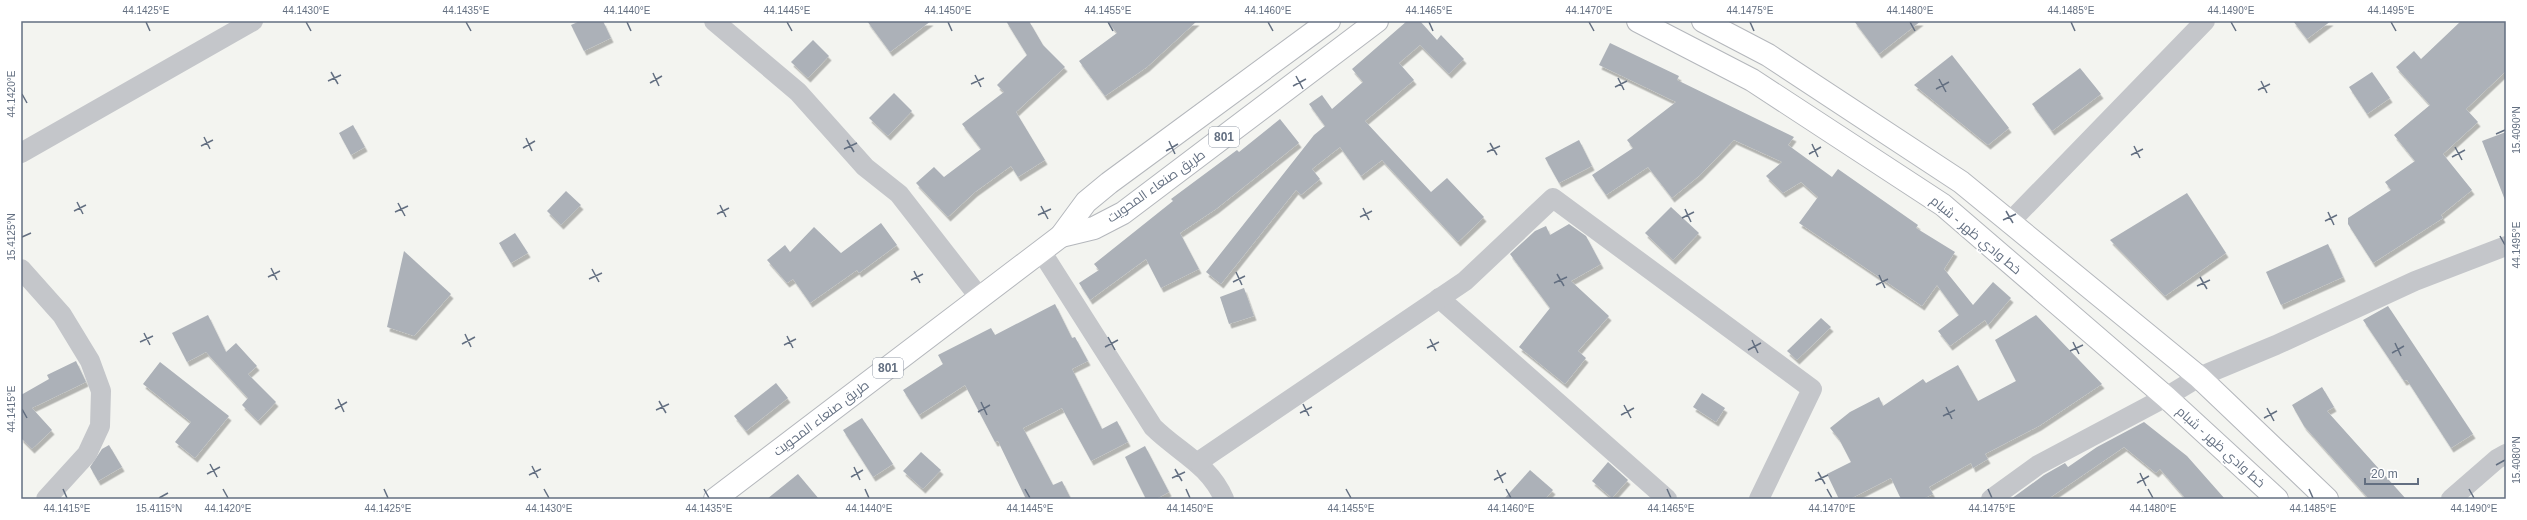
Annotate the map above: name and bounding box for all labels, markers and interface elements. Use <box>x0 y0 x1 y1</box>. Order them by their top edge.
text: 44.1425°E <box>123 5 170 16</box>
text: 44.1430°E <box>283 5 330 16</box>
text: 44.1435°E <box>443 5 490 16</box>
text: 44.1440°E <box>604 5 651 16</box>
text: 44.1445°E <box>764 5 811 16</box>
text: 44.1450°E <box>925 5 972 16</box>
text: 44.1455°E <box>1085 5 1132 16</box>
text: 44.1460°E <box>1245 5 1292 16</box>
text: 44.1465°E <box>1406 5 1453 16</box>
text: 44.1470°E <box>1566 5 1613 16</box>
text: 44.1475°E <box>1727 5 1774 16</box>
text: 44.1480°E <box>1887 5 1934 16</box>
text: 44.1485°E <box>2048 5 2095 16</box>
text: 44.1490°E <box>2208 5 2255 16</box>
text: 44.1495°E <box>2368 5 2415 16</box>
text: 44.1420°E <box>6 70 17 117</box>
text: 15.4090°N <box>2511 106 2522 154</box>
road number: 801 <box>1209 127 1239 147</box>
street label: طريق صنعاء المحويت <box>1104 147 1208 225</box>
street label: خط وادي ظهر - شبام <box>1926 193 2024 280</box>
text: 15.4125°N <box>6 213 17 261</box>
text: 44.1495°E <box>2511 221 2522 268</box>
road number: 801 <box>873 358 903 378</box>
street label: طريق صنعاء المحويت <box>770 377 872 459</box>
text: 44.1415°E <box>6 385 17 432</box>
street label: خط وادي ظهر - شبام <box>2172 403 2268 493</box>
text: 15.4080°N <box>2511 436 2522 484</box>
scale bar <box>2365 460 2418 486</box>
text: 20 m <box>2371 467 2398 481</box>
text: 44.1415°E <box>44 503 91 514</box>
text: 15.4115°N <box>136 503 182 514</box>
text: 44.1420°E <box>205 503 252 514</box>
text: 44.1425°E <box>365 503 412 514</box>
text: 44.1430°E <box>526 503 573 514</box>
text: 44.1435°E <box>686 503 733 514</box>
text: 44.1440°E <box>846 503 893 514</box>
text: 44.1445°E <box>1007 503 1054 514</box>
text: 44.1450°E <box>1167 503 1214 514</box>
text: 44.1455°E <box>1328 503 1375 514</box>
text: 44.1460°E <box>1488 503 1535 514</box>
text: 44.1465°E <box>1648 503 1695 514</box>
text: 44.1470°E <box>1809 503 1856 514</box>
text: 44.1475°E <box>1969 503 2016 514</box>
text: 44.1480°E <box>2130 503 2177 514</box>
text: 44.1485°E <box>2290 503 2337 514</box>
text: 44.1490°E <box>2451 503 2498 514</box>

